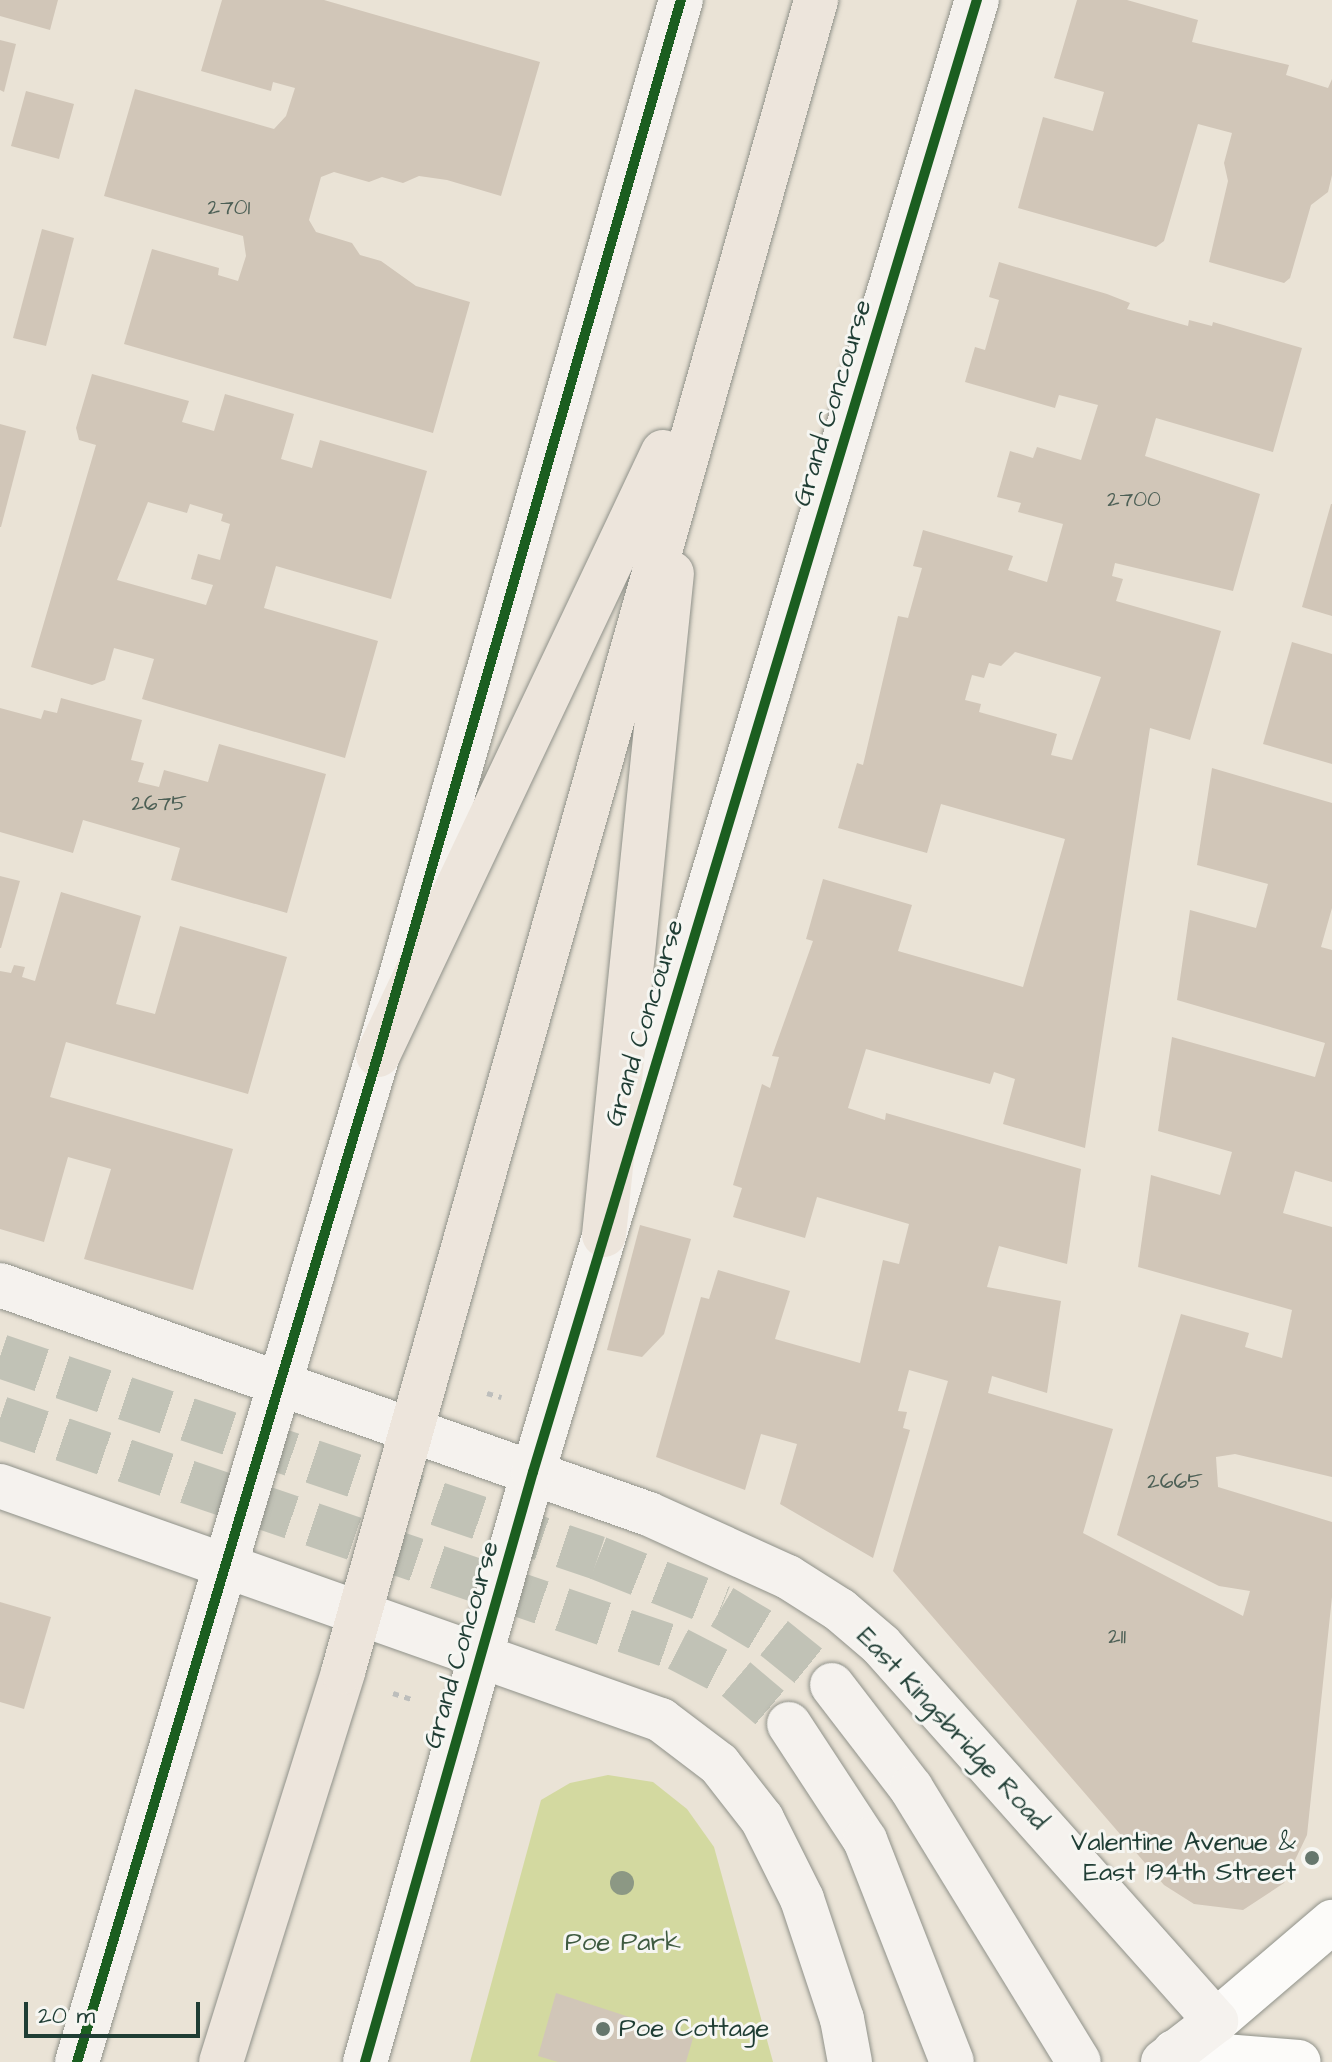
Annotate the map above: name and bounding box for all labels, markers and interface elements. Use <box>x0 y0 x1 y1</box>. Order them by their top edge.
house number: 2701 <box>208 195 250 221</box>
street label: Grand Concourse <box>787 296 879 510</box>
house number: 2700 <box>1107 487 1161 513</box>
house number: 2675 <box>131 791 187 817</box>
street label: Grand Concourse <box>599 916 691 1130</box>
house number: 2665 <box>1147 1469 1203 1495</box>
street label: Grand Concourse <box>417 1538 507 1752</box>
street label: East Kingsbridge Road <box>850 1621 1054 1837</box>
house number: 211 <box>1108 1624 1126 1650</box>
place label: Valentine Avenue & East 194th Street <box>1071 1827 1296 1888</box>
marker: Valentine Avenue & East 194th Street <box>1303 1849 1321 1867</box>
park label: Poe Park <box>565 1927 681 1959</box>
scale bar <box>28 1986 204 2036</box>
text: 20 m <box>38 1999 95 2033</box>
place label: Poe Cottage <box>619 2013 769 2045</box>
marker: Poe Cottage <box>594 2020 612 2038</box>

